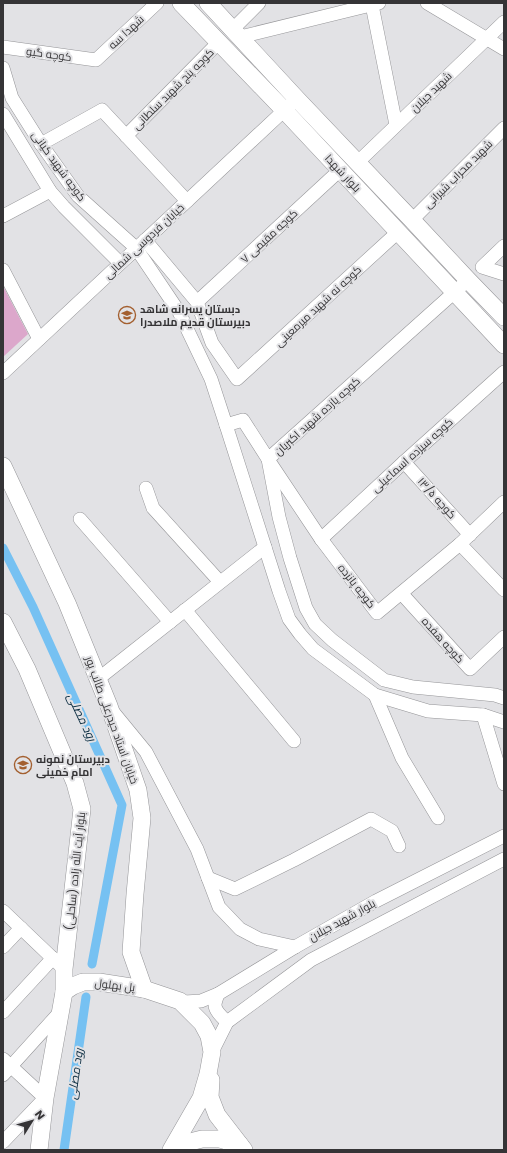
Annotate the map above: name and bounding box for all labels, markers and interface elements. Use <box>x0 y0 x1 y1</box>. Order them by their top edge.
street label: شهدا سه <box>105 11 147 53</box>
street label: کوچه گیو <box>25 43 73 65</box>
street label: کوچه پنج شهید سلطانی <box>129 44 218 133</box>
street label: شهید جیلان <box>407 68 455 116</box>
street label: کوچه شهید کیانی <box>28 128 90 204</box>
street label: شهید محراب شیرانی <box>420 136 496 212</box>
street label: بلوار شهدا <box>321 150 365 196</box>
street label: خیابان فردوسی شمالی <box>100 199 188 283</box>
street label: کوچه مقیمی ۷ <box>237 205 301 267</box>
street label: کوچه نه شهید میرمعینی <box>271 261 365 350</box>
place label: دبستان پسرانه شاهد دبیرستان قدیم ملاصدرا <box>140 301 250 330</box>
school or university icon: دبستان پسرانه شاهد دبیرستان قدیم ملاصدرا <box>117 305 137 325</box>
street label: کوچه یازده شهید اکبریان <box>271 373 364 459</box>
street label: کوچه سیزده اسماعیلی <box>368 414 456 496</box>
street label: کوچه ۱۳/۵ <box>414 474 460 522</box>
street label: کوچه پانزده <box>334 560 380 612</box>
street label: کوچه هفده <box>418 614 468 667</box>
street label: خیابان استاد حیدرعلی طالب پور <box>81 653 143 786</box>
water label: رود مصلی <box>63 690 101 745</box>
place label: دبیرستان نمونه امام خمینی <box>36 751 110 780</box>
school or university icon: دبیرستان نمونه امام خمینی <box>13 755 33 775</box>
street label: بلوار آیت الله زاده (ساحلی) <box>61 811 89 931</box>
street label: بلوار شهید جیلان <box>306 895 378 945</box>
street label: پل بهلول <box>94 975 136 995</box>
water label: رود مصلی <box>63 1047 87 1101</box>
north arrow <box>12 1101 52 1141</box>
text: N <box>31 1107 49 1123</box>

